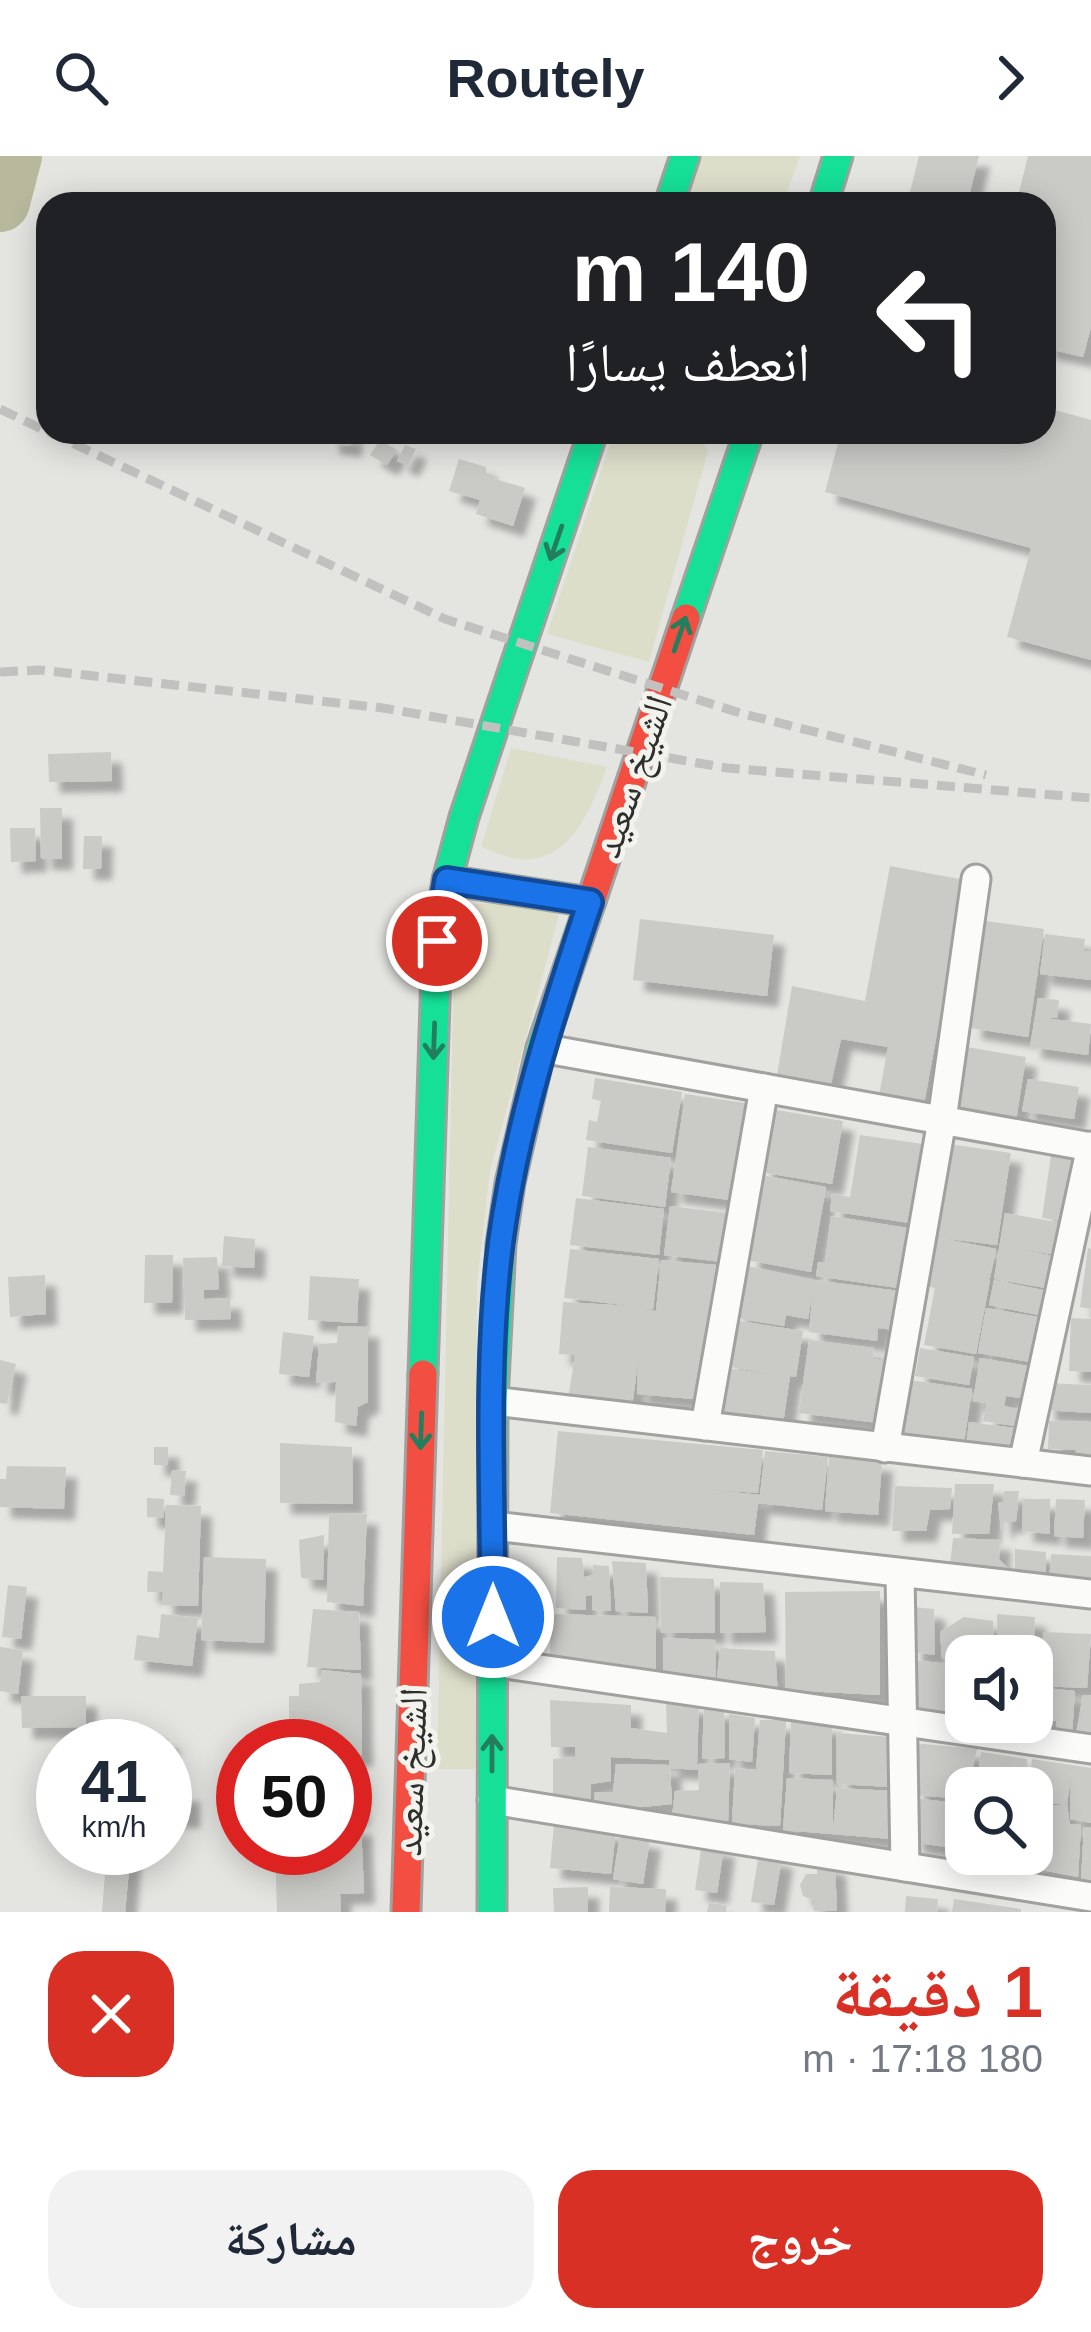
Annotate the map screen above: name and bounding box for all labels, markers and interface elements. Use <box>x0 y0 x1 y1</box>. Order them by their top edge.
icon: search <box>48 45 114 111</box>
icon: forward <box>977 45 1043 111</box>
text: Routely <box>446 48 645 108</box>
text: 140 m <box>572 225 810 319</box>
icon: left <box>852 240 1008 396</box>
text: انعطف يسارًا <box>565 332 810 392</box>
one-way arrow <box>544 523 566 561</box>
one-way arrow <box>671 616 693 654</box>
street label: الشيخ سعيد <box>585 689 684 864</box>
pin <box>386 890 488 992</box>
icon: arrive <box>404 908 470 974</box>
one-way arrow <box>422 1021 445 1060</box>
one-way arrow <box>409 1411 432 1450</box>
position arrow <box>430 1554 556 1680</box>
map controls <box>945 1635 1053 1875</box>
button: sound <box>945 1635 1053 1743</box>
street label: الشيخ سعيد <box>386 1687 439 1857</box>
speed limit sign: 50 <box>216 1719 372 1875</box>
one-way arrow <box>481 1734 503 1773</box>
text: 41 <box>81 1748 147 1815</box>
button: search <box>945 1767 1053 1875</box>
text: km/h <box>81 1810 147 1843</box>
button: close <box>48 1951 174 2077</box>
text: 1 دقيقة <box>832 1952 1043 2032</box>
text: 180 m · 17:18 <box>802 2037 1043 2080</box>
button: مشاركة <box>48 2170 534 2308</box>
button: خروج <box>558 2170 1043 2308</box>

